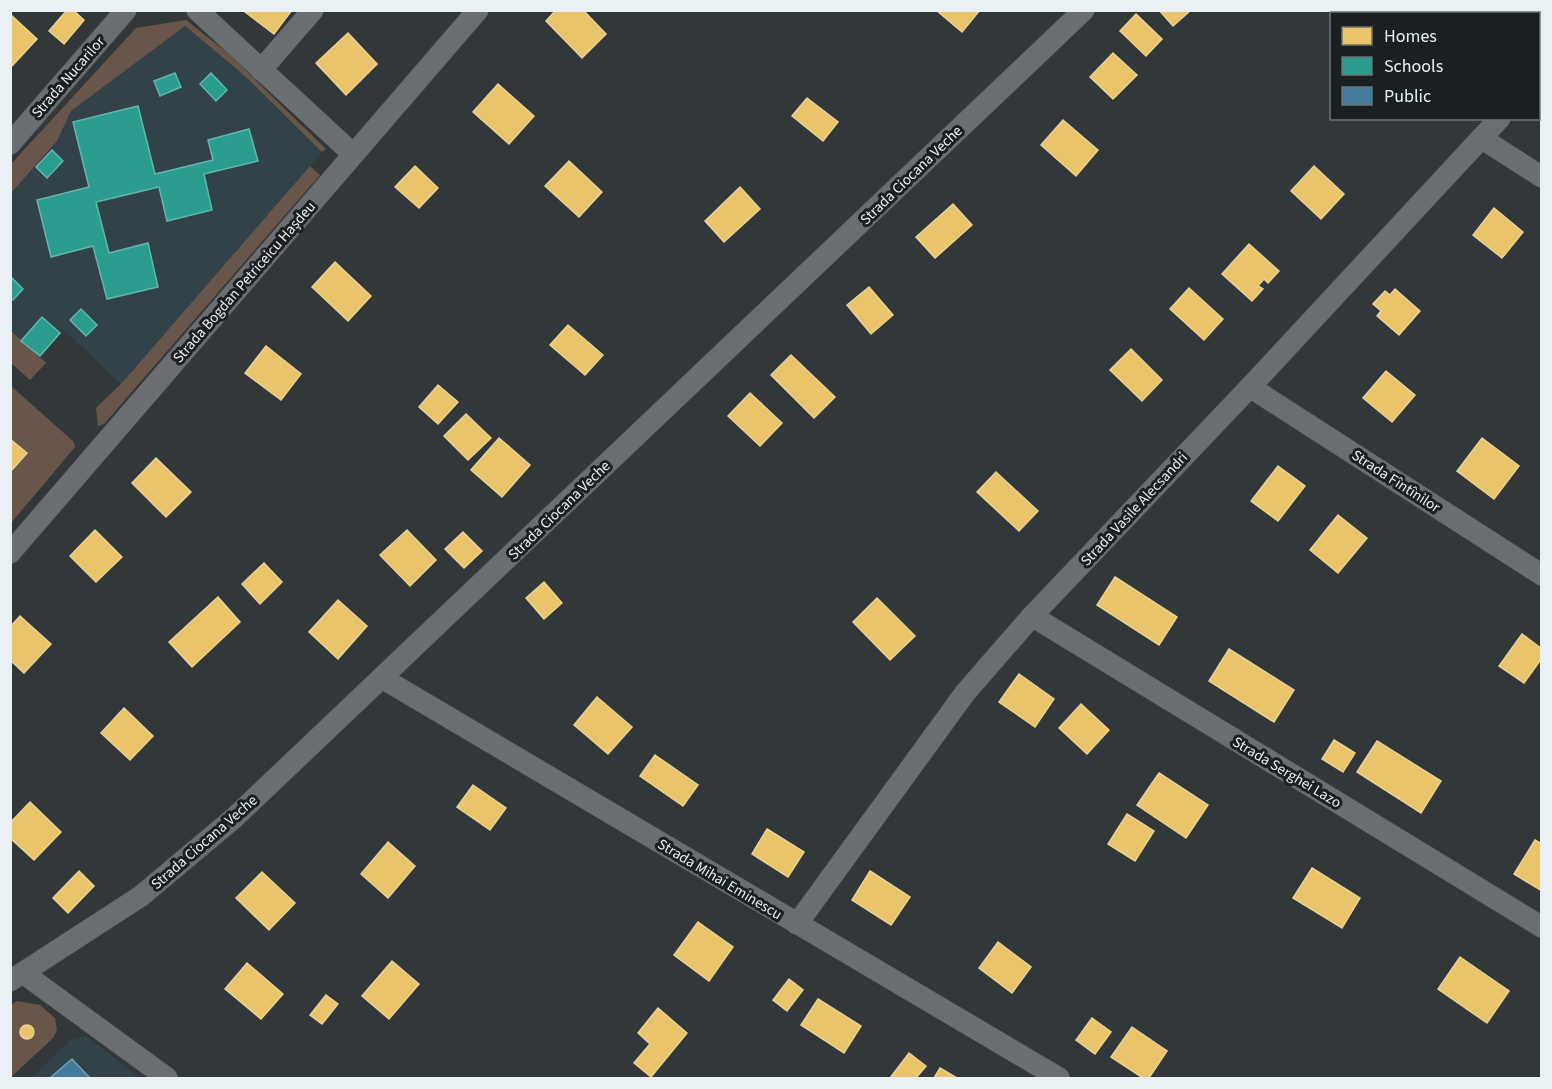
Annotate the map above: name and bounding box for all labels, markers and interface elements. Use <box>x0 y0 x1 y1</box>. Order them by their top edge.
legend <box>1330 12 1540 120</box>
text: Homes <box>1384 24 1437 49</box>
street label: Strada Nucarilor <box>27 31 110 123</box>
text: Schools <box>1384 54 1443 79</box>
text: Public <box>1384 84 1431 109</box>
street label: Strada Ciocana Veche <box>856 121 967 230</box>
street label: Strada Bogdan Petriceicu Hașdeu <box>168 197 321 368</box>
street label: Strada Fîntînilor <box>1347 445 1445 518</box>
street label: Strada Vasile Alecsandri <box>1076 448 1193 571</box>
street label: Strada Ciocana Veche <box>504 456 615 565</box>
street label: Strada Serghei Lazo <box>1228 732 1345 813</box>
street label: Strada Ciocana Veche <box>147 790 262 895</box>
street label: Strada Mihai Eminescu <box>653 834 786 925</box>

